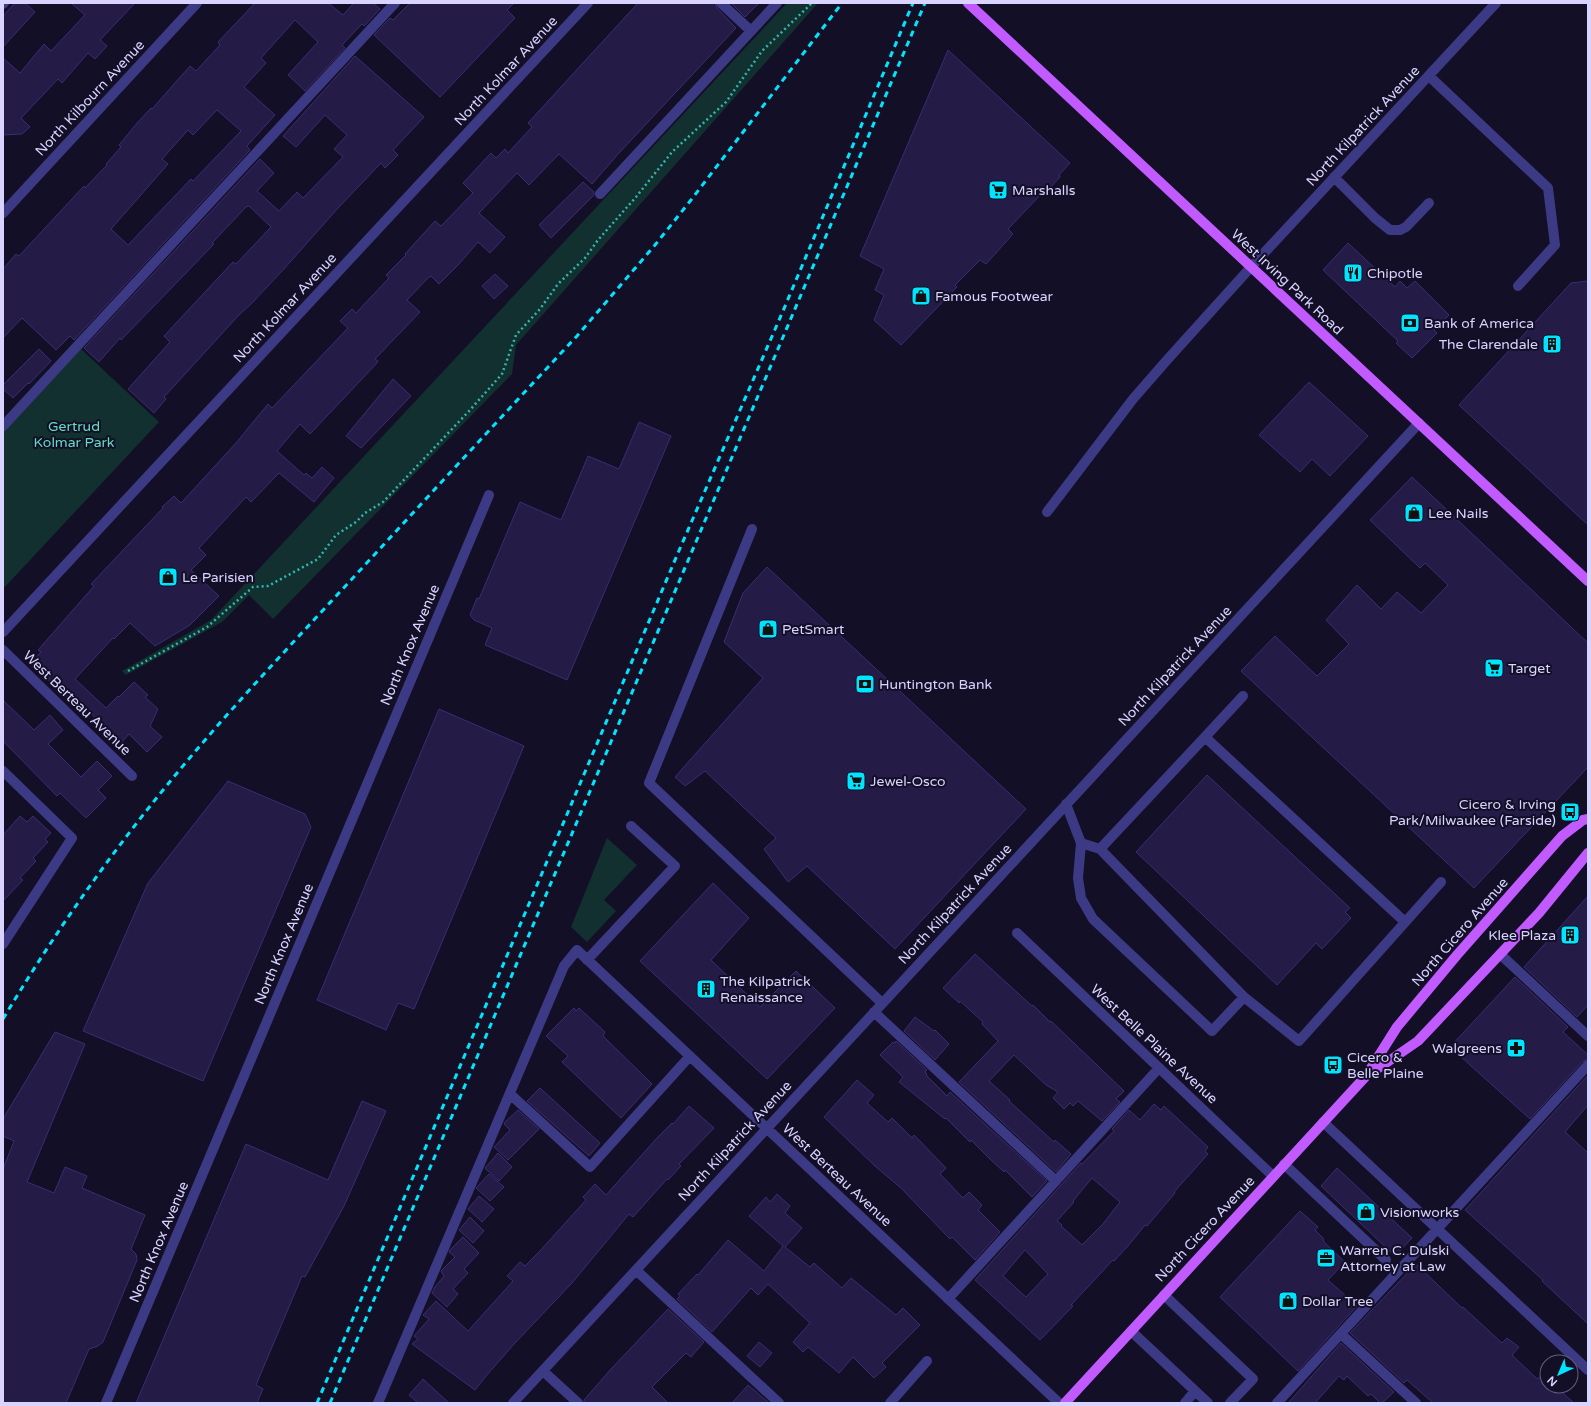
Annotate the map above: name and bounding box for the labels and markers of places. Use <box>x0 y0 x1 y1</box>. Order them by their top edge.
supermarket icon: Marshalls <box>987 179 1009 201</box>
place label: Marshalls <box>1012 182 1076 199</box>
restaurant icon: Chipotle <box>1342 262 1364 284</box>
place label: Chipotle <box>1367 265 1423 282</box>
shop icon: Famous Footwear <box>910 285 932 307</box>
place label: Famous Footwear <box>935 288 1054 305</box>
bank icon: Bank of America <box>1399 312 1421 334</box>
place label: Bank of America <box>1424 315 1534 332</box>
building icon: The Clarendale <box>1541 333 1563 355</box>
place label: The Clarendale <box>1439 336 1538 353</box>
shop icon: Lee Nails <box>1403 502 1425 524</box>
place label: Lee Nails <box>1428 505 1489 522</box>
shop icon: Le Parisien <box>157 566 179 588</box>
place label: Le Parisien <box>182 569 254 586</box>
shop icon: PetSmart <box>757 618 779 640</box>
place label: PetSmart <box>782 621 845 638</box>
supermarket icon: Target <box>1483 657 1505 679</box>
place label: Target <box>1508 660 1551 677</box>
bank icon: Huntington Bank <box>854 673 876 695</box>
place label: Huntington Bank <box>879 676 992 693</box>
supermarket icon: Jewel-Osco <box>845 770 867 792</box>
place label: Jewel-Osco <box>870 773 946 790</box>
place label: Cicero & Irving Park/Milwaukee (Farside) <box>1389 796 1556 829</box>
bus stop icon: Cicero & Irving Park/Milwaukee (Farside) <box>1559 801 1581 823</box>
building icon: Klee Plaza <box>1559 924 1581 946</box>
place label: Klee Plaza <box>1488 927 1556 944</box>
place label: The Kilpatrick Renaissance <box>720 973 811 1006</box>
building icon: The Kilpatrick Renaissance <box>695 978 717 1000</box>
pharmacy icon: Walgreens <box>1505 1037 1527 1059</box>
place label: Walgreens <box>1432 1040 1502 1057</box>
place label: Cicero & Belle Plaine <box>1347 1049 1424 1082</box>
bus stop icon: Cicero & Belle Plaine <box>1322 1054 1344 1076</box>
shop icon: Visionworks <box>1355 1201 1377 1223</box>
place label: Visionworks <box>1380 1204 1460 1221</box>
place label: Warren C. Dulski Attorney at Law <box>1340 1242 1449 1275</box>
office icon: Warren C. Dulski Attorney at Law <box>1315 1247 1337 1269</box>
shop icon: Dollar Tree <box>1277 1290 1299 1312</box>
place label: Dollar Tree <box>1302 1293 1373 1310</box>

